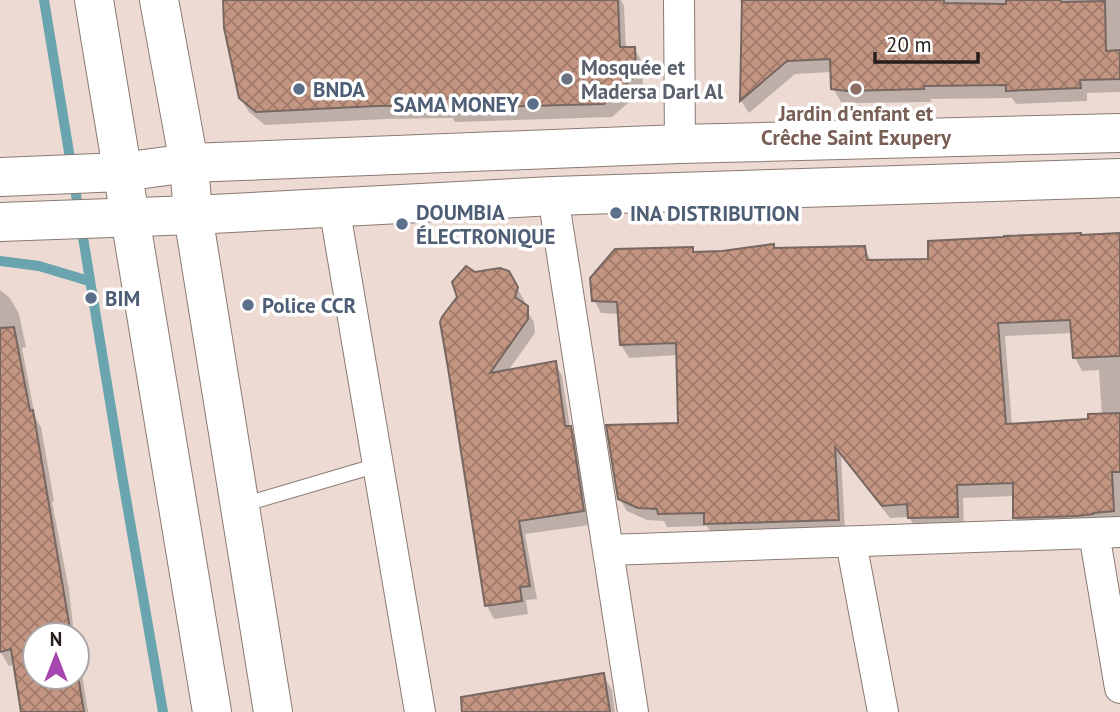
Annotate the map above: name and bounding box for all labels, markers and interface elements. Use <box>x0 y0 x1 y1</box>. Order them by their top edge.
scale bar <box>875 21 978 65</box>
text: 20 m <box>886 31 932 58</box>
place label: Mosquée et Madersa Darl Al <box>581 54 724 105</box>
marker: Mosquée et Madersa Darl Al <box>559 71 575 87</box>
place label: BNDA <box>313 76 365 103</box>
marker: BNDA <box>291 81 307 97</box>
marker: Jardin d'enfant et Crêche Saint Exupery <box>848 81 864 97</box>
place label: SAMA MONEY <box>393 91 520 118</box>
marker: SAMA MONEY <box>525 96 541 112</box>
place label: Jardin d'enfant et Crêche Saint Exupery <box>761 100 952 151</box>
place label: DOUMBIA ÉLECTRONIQUE <box>416 199 555 250</box>
place label: INA DISTRIBUTION <box>630 200 800 227</box>
marker: INA DISTRIBUTION <box>608 205 624 221</box>
marker: DOUMBIA ÉLECTRONIQUE <box>394 216 410 232</box>
place label: BIM <box>105 285 140 312</box>
marker: BIM <box>83 290 99 306</box>
place label: Police CCR <box>262 292 357 319</box>
marker: Police CCR <box>240 297 256 313</box>
north arrow <box>21 621 91 691</box>
text: N <box>50 627 62 651</box>

